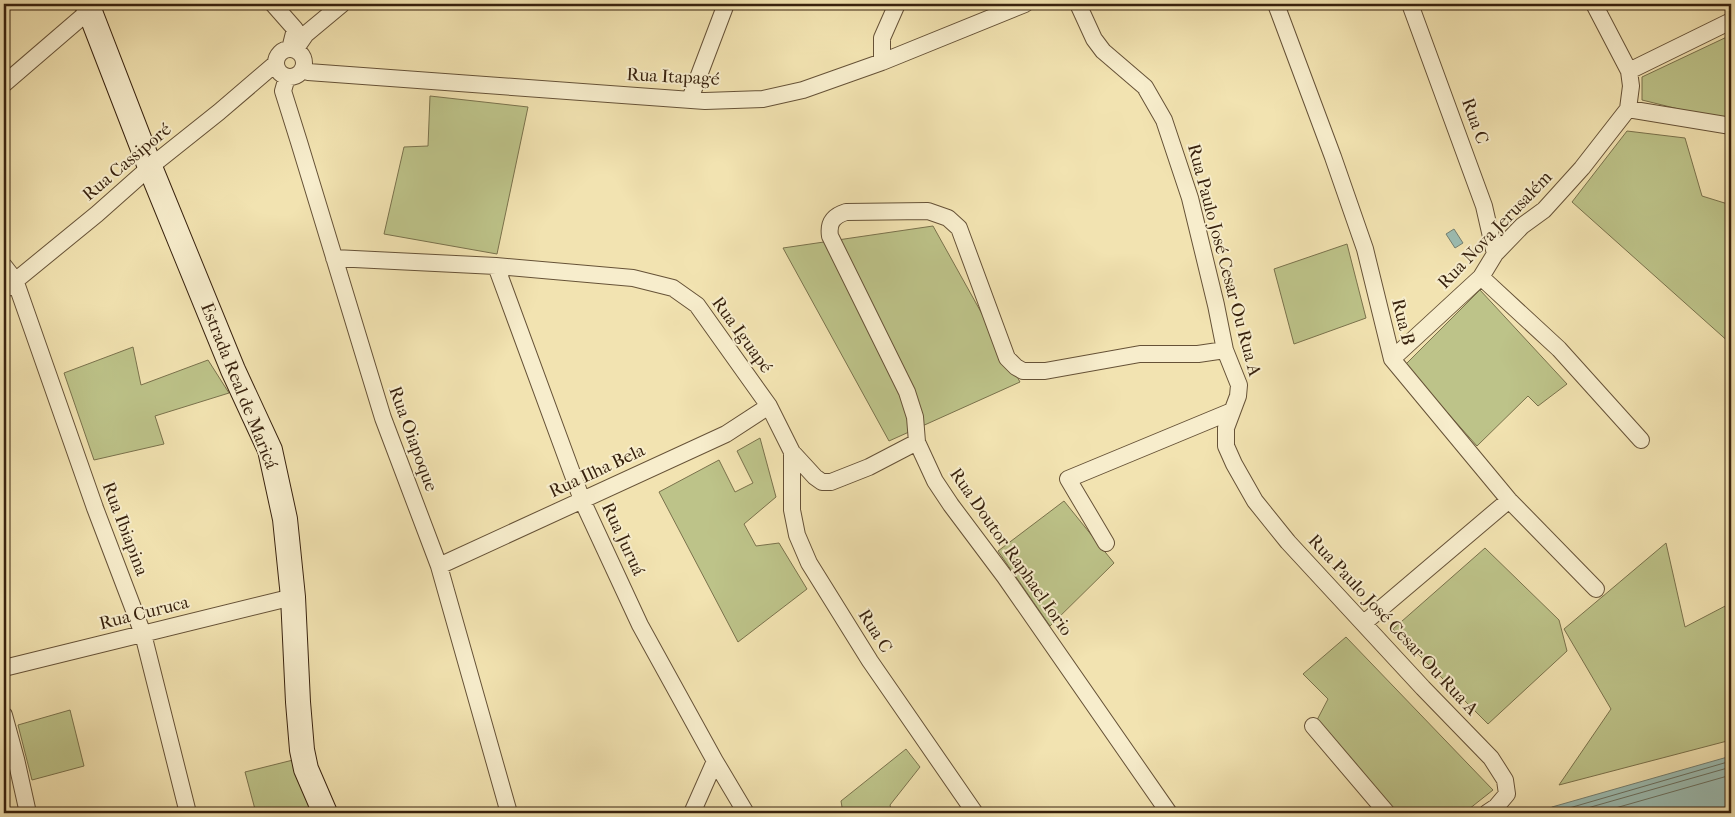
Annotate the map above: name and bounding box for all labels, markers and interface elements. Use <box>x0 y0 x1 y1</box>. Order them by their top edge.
street label: Rua Itapagé <box>626 64 720 90</box>
street label: Rua C <box>1457 95 1493 147</box>
street label: Rua Cassiporé <box>78 119 176 205</box>
street label: Rua Paulo José Cesar Ou Rua A <box>1183 142 1265 379</box>
street label: Rua Nova Jerusalém <box>1434 167 1556 293</box>
street label: Rua Iguapé <box>707 293 777 377</box>
street label: Rua B <box>1387 297 1419 347</box>
street label: Estrada Real de Maricá <box>196 300 282 473</box>
street label: Rua Oiapoque <box>384 384 442 494</box>
street label: Rua Ilha Bela <box>546 439 649 502</box>
street label: Rua Doutor Raphael Iorio <box>945 464 1077 640</box>
street label: Rua Ibiapina <box>97 479 153 580</box>
street label: Rua Juruá <box>597 499 649 579</box>
street label: Rua Paulo José Cesar Ou Rua A <box>1304 530 1483 720</box>
street label: Rua Curuca <box>97 592 192 634</box>
street label: Rua C <box>854 605 896 657</box>

